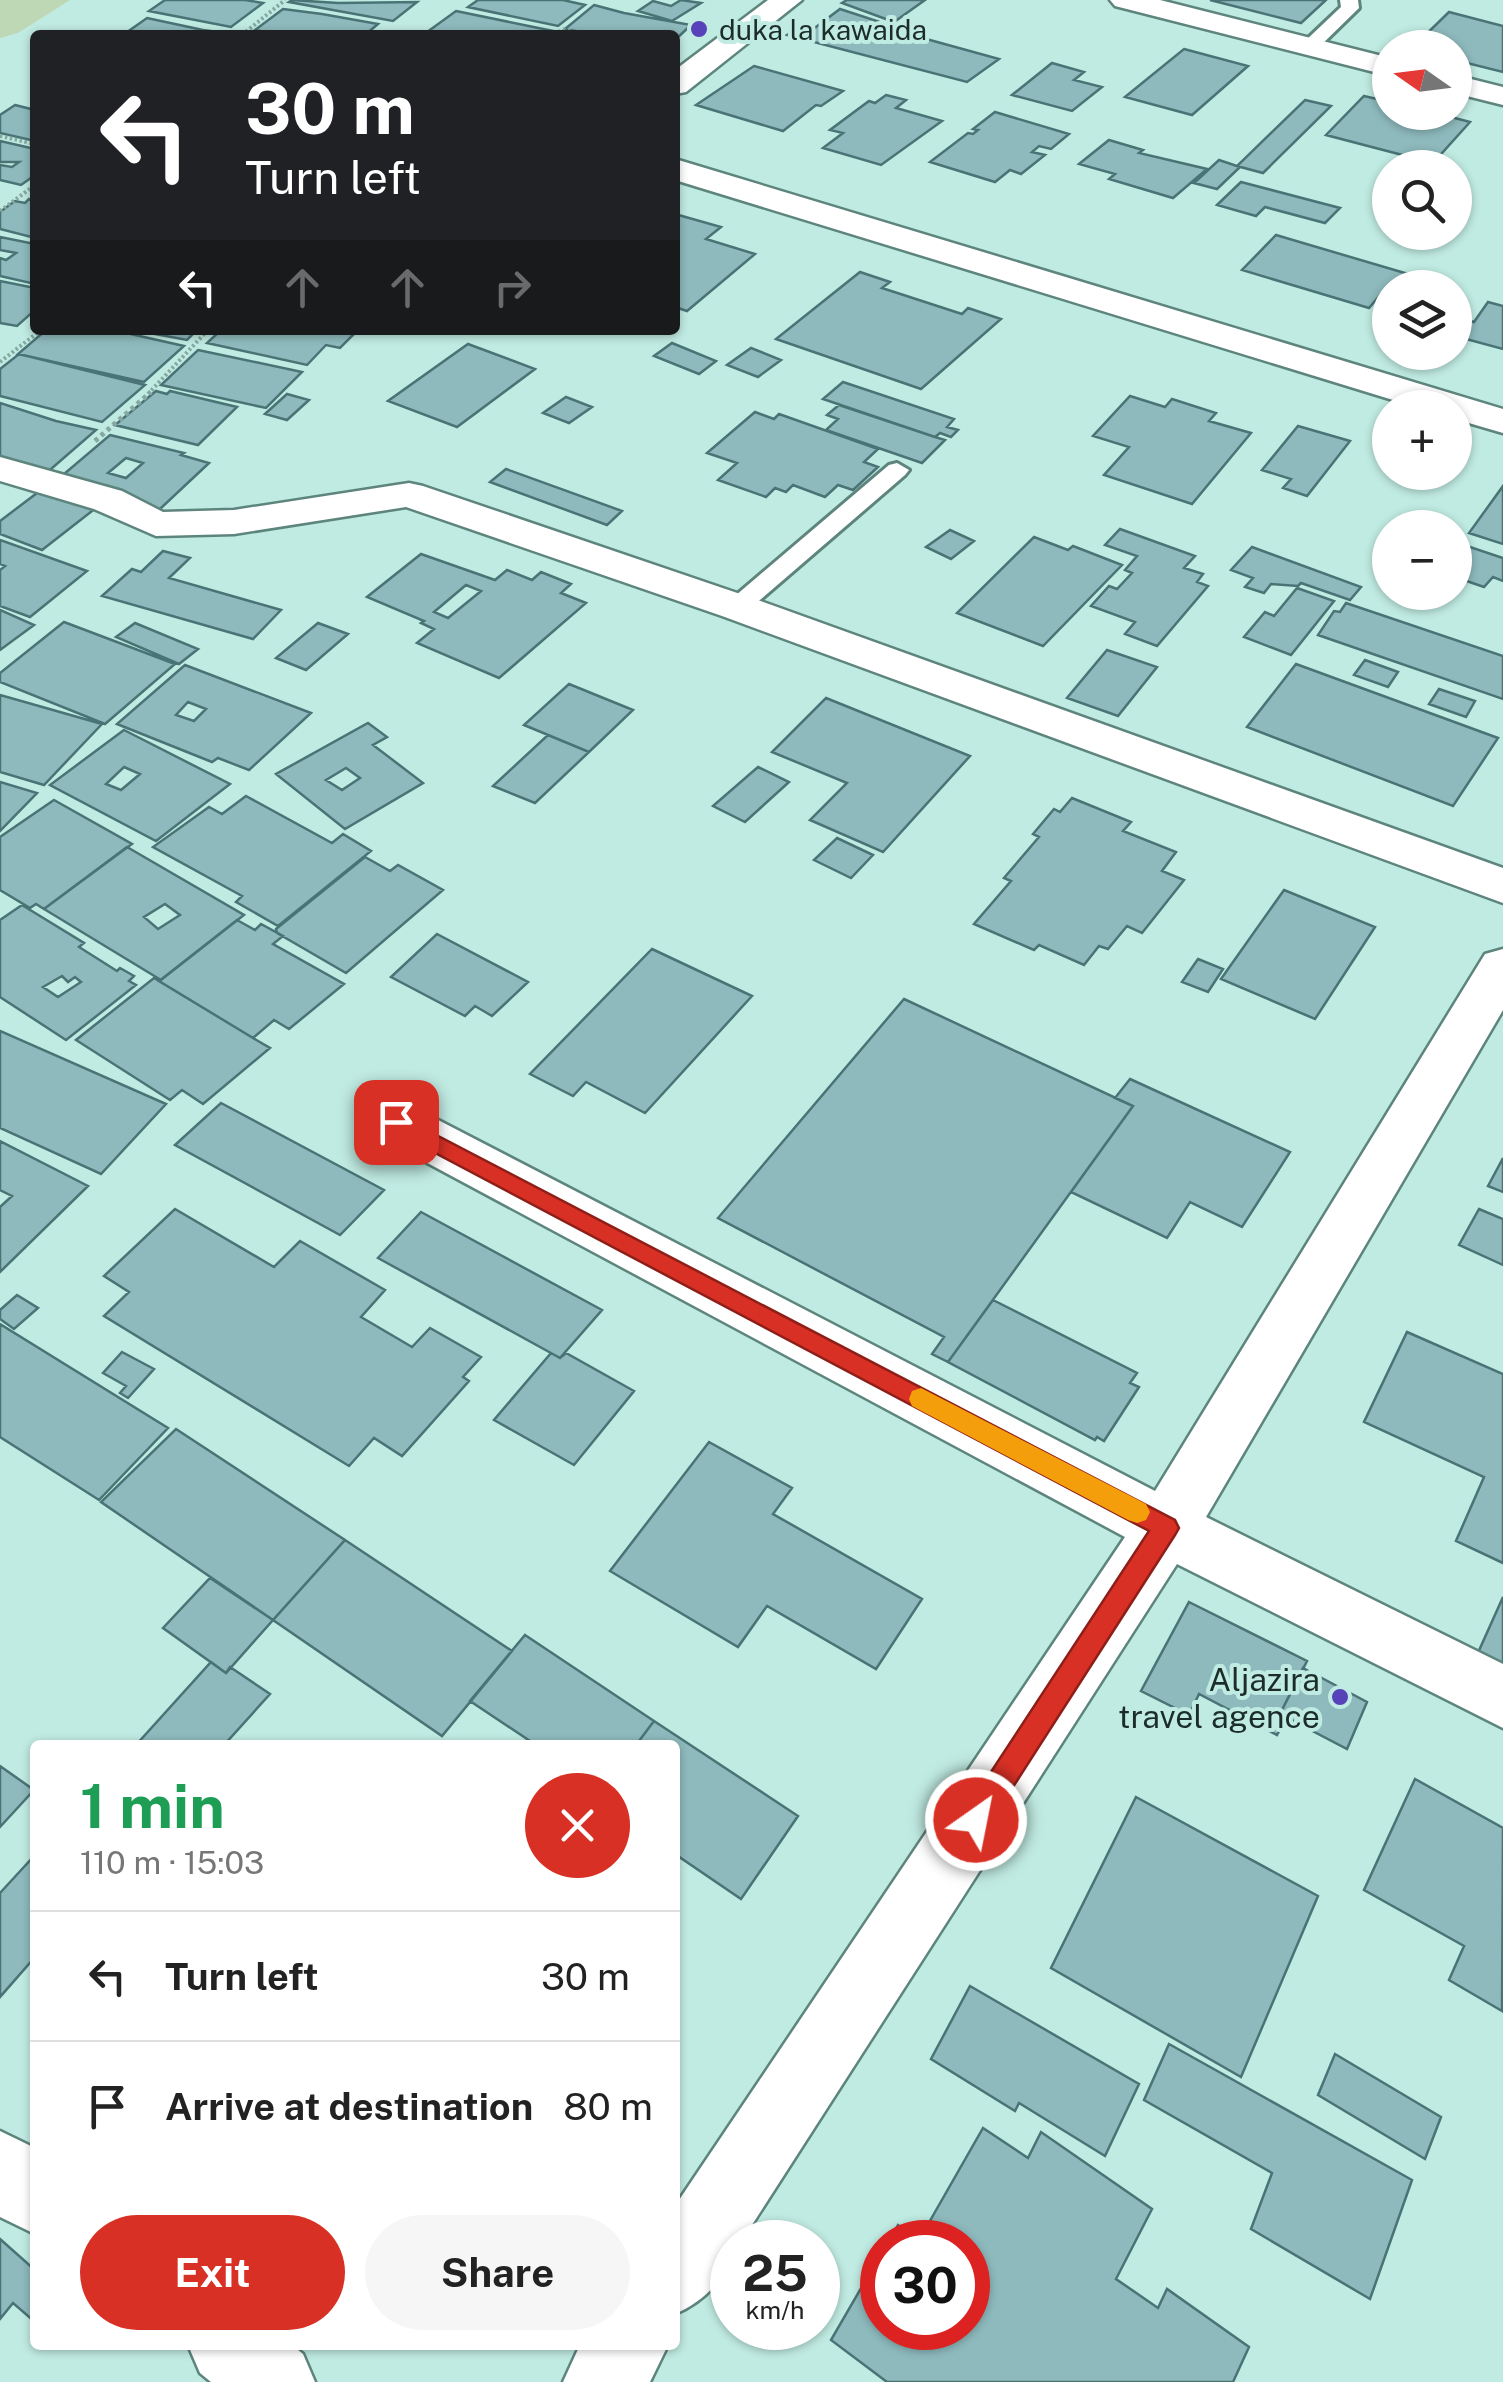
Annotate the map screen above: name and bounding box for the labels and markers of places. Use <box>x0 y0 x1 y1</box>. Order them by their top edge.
place label: duka la kawaida <box>719 13 927 46</box>
marker: duka la kawaida <box>688 18 710 40</box>
pin <box>354 1080 439 1165</box>
place label: Aljazira travel agence <box>1118 1661 1320 1735</box>
marker: Aljazira travel agence <box>1329 1686 1351 1708</box>

